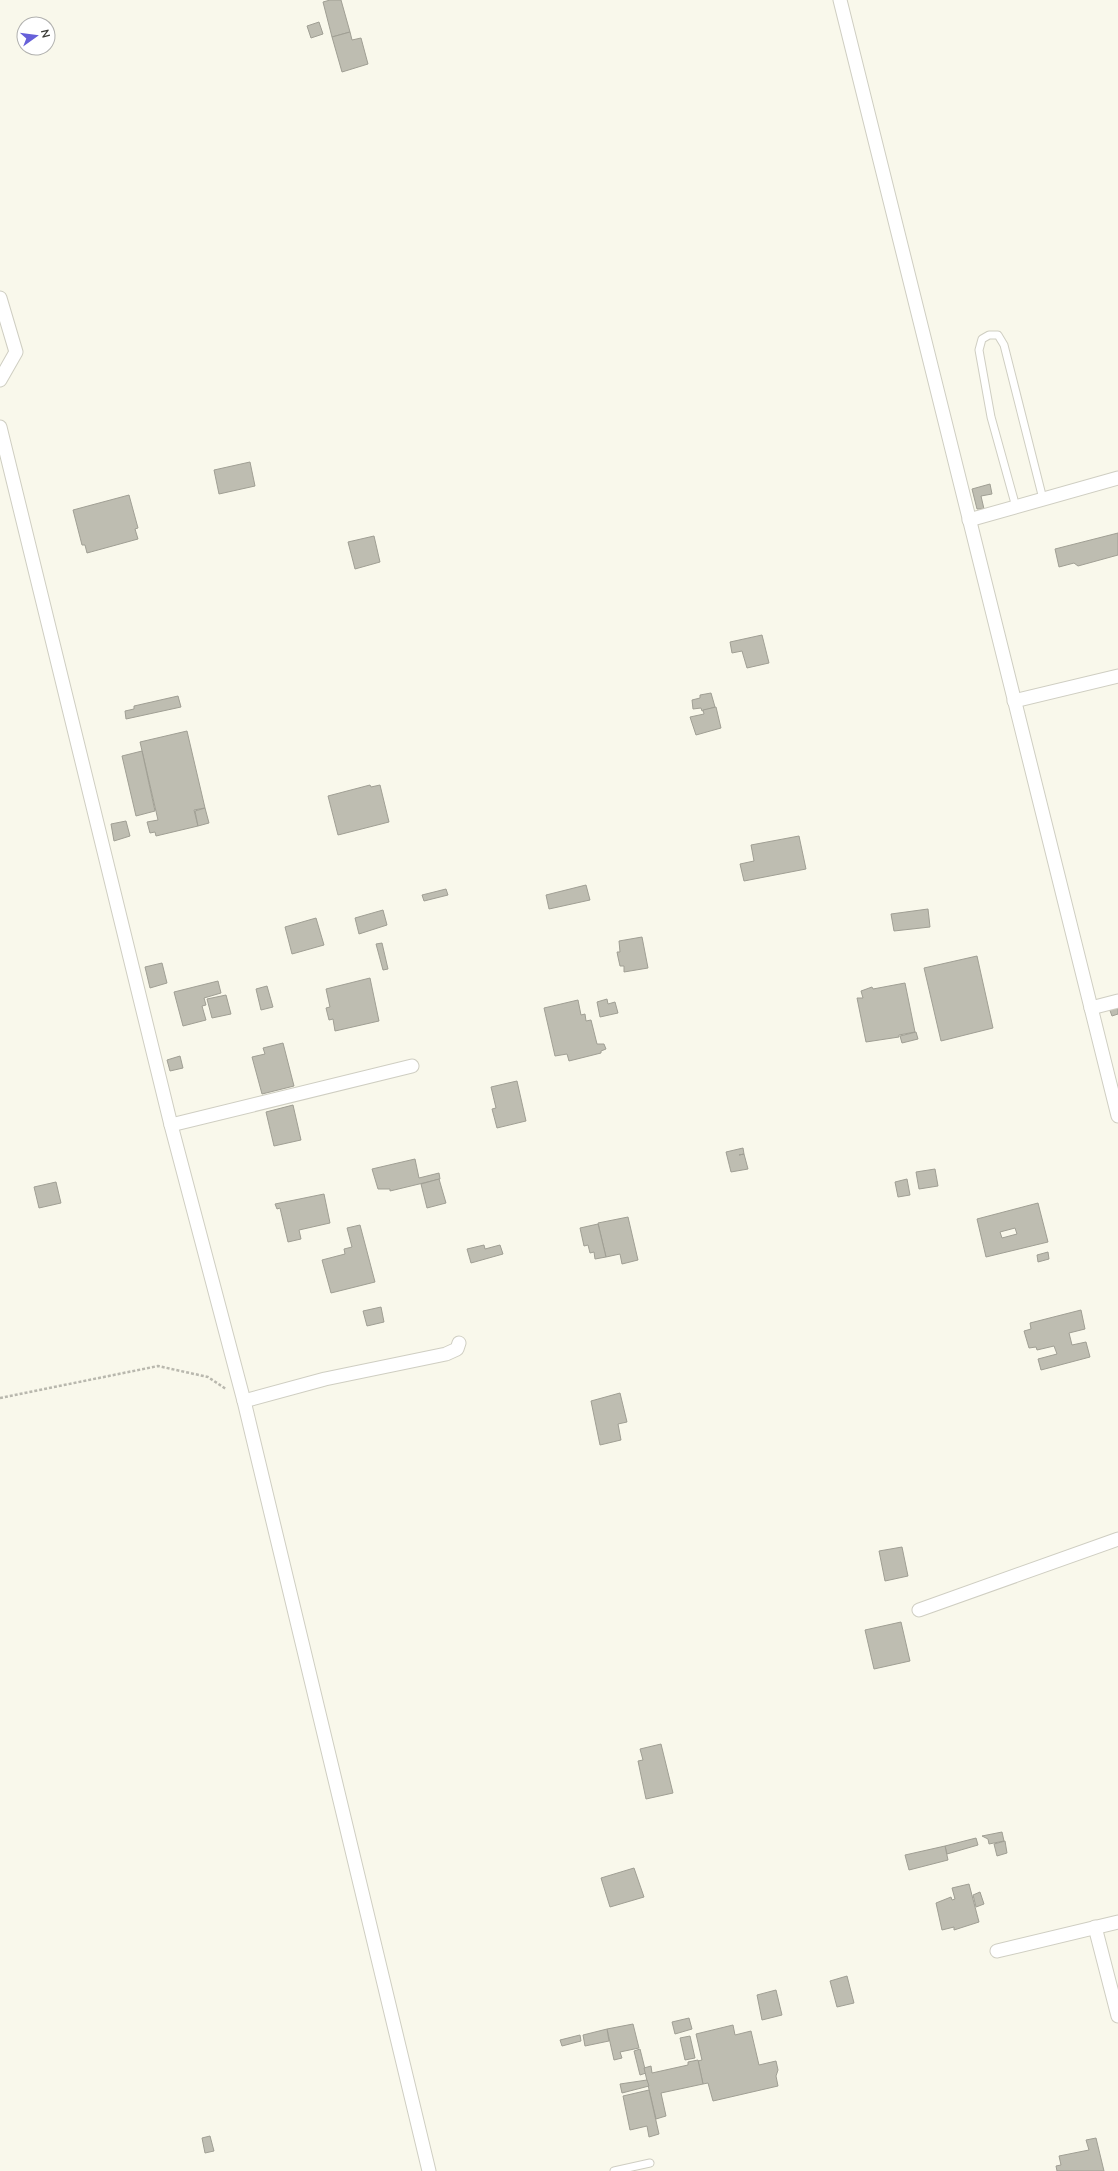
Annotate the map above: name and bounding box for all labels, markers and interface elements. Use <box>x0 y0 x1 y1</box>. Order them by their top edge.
north arrow <box>16 16 56 56</box>
text: N <box>37 28 53 40</box>

